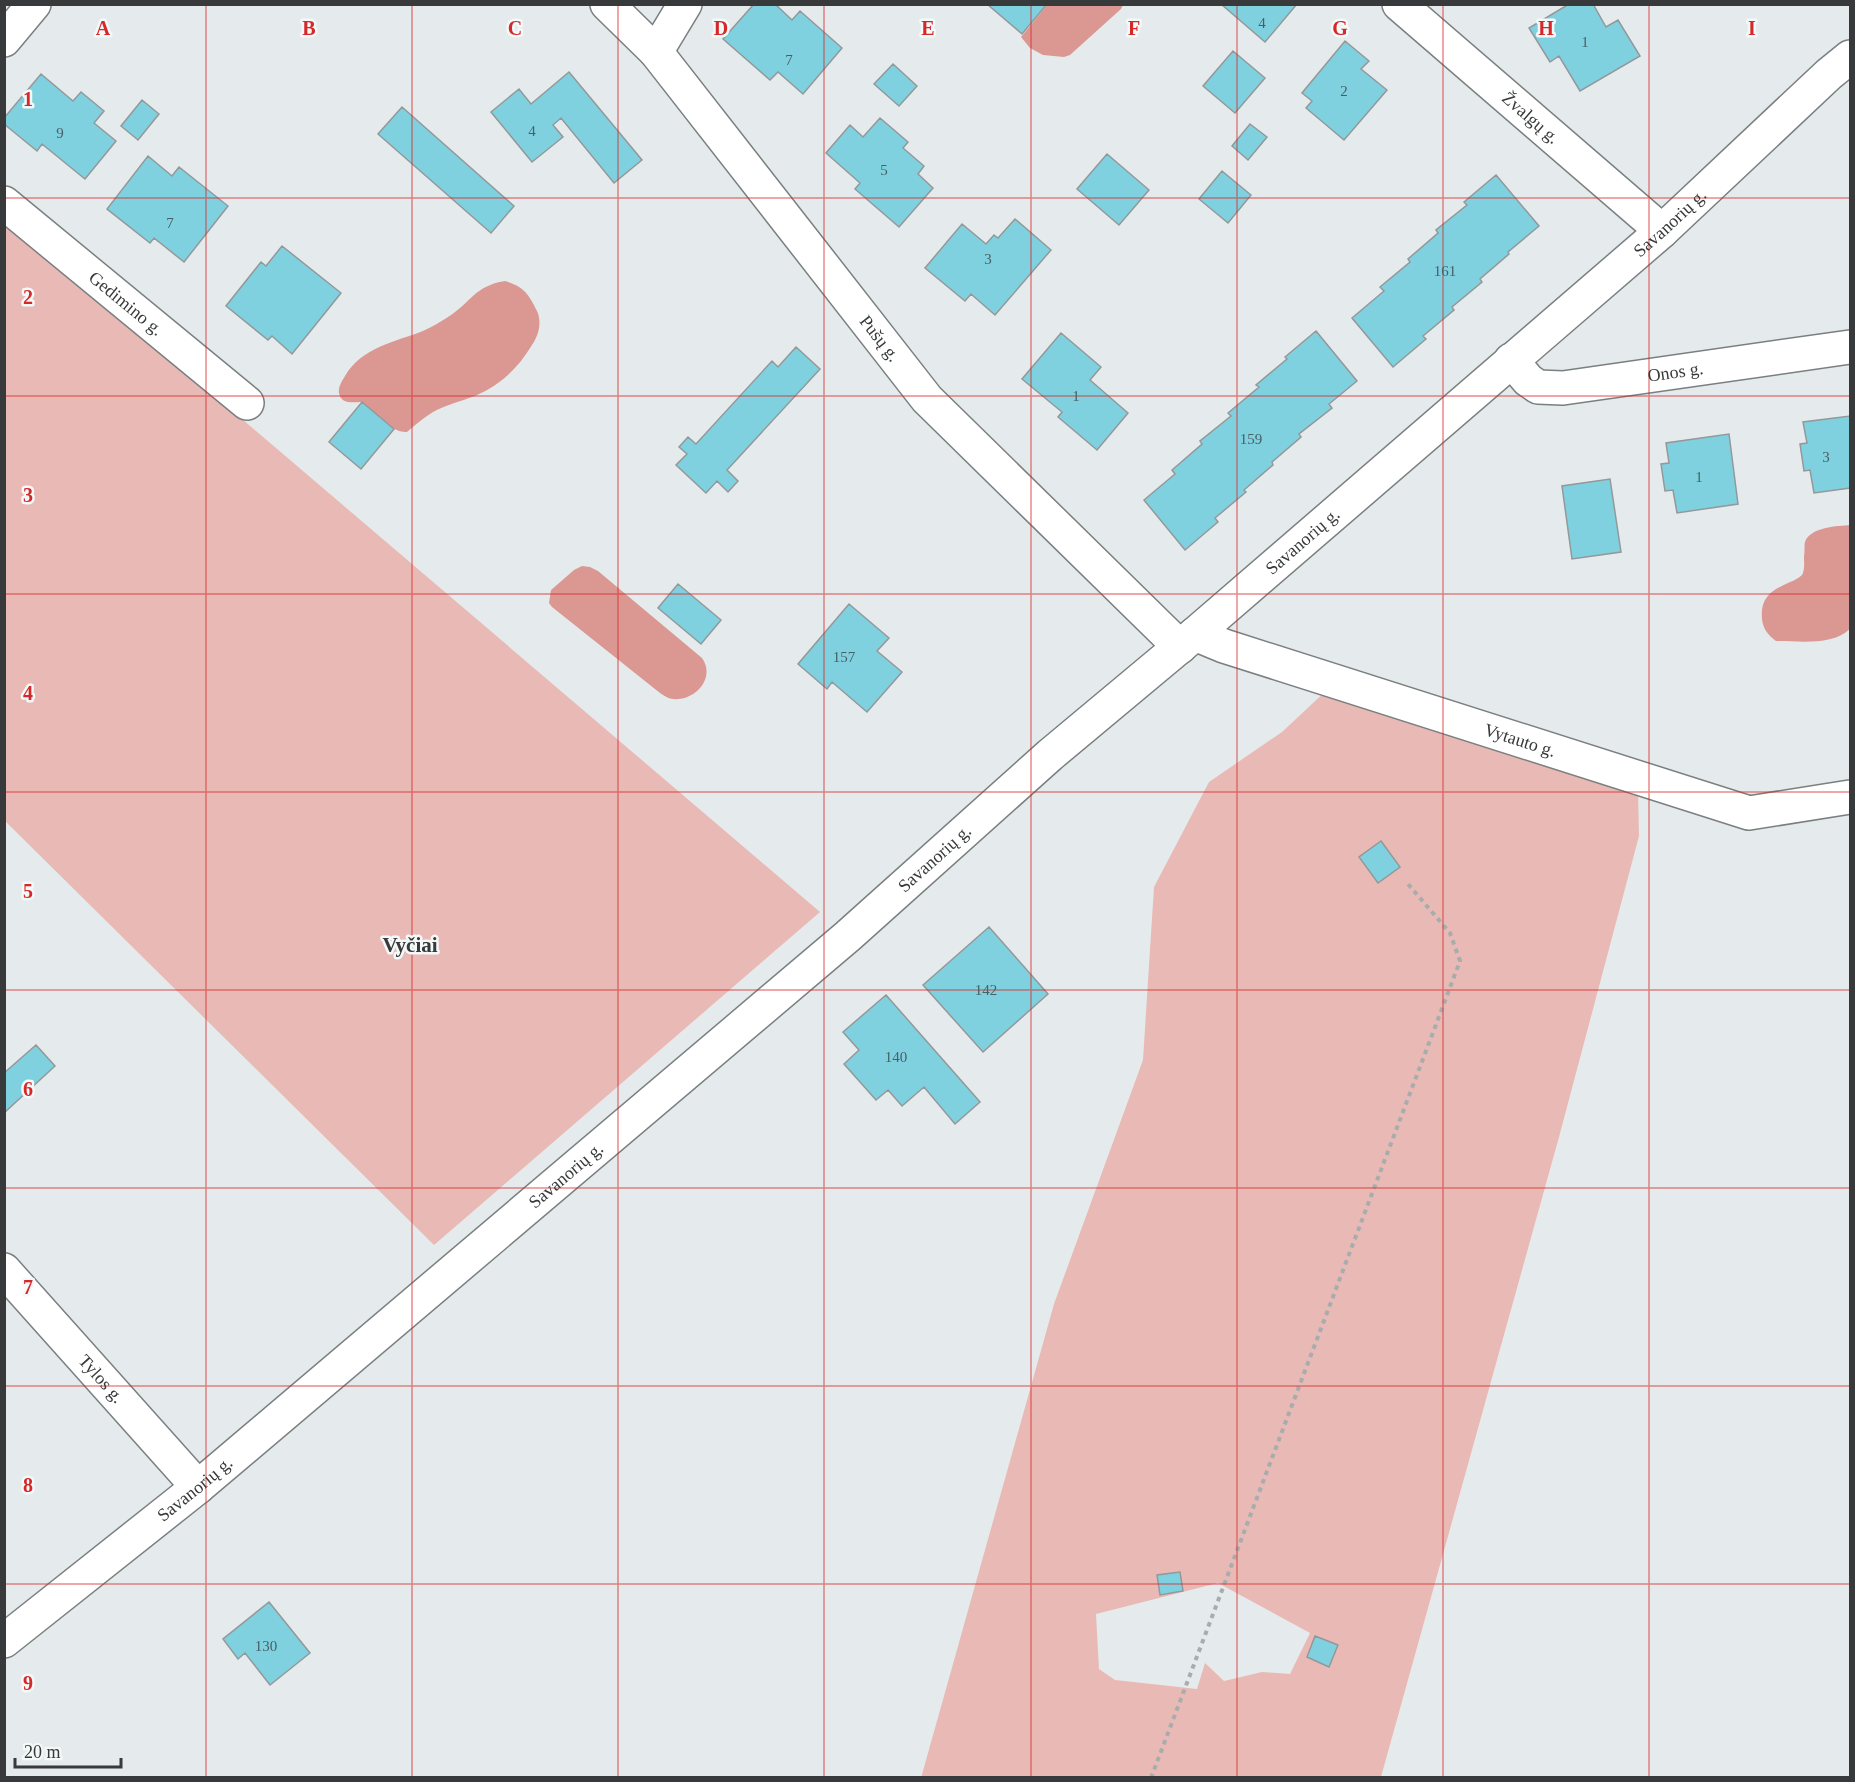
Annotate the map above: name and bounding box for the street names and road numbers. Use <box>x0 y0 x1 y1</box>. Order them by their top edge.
street label: Žvalgų g. <box>1498 87 1563 148</box>
street label: Savanorių g. <box>1630 185 1710 261</box>
street label: Gedimino g. <box>85 267 167 340</box>
street label: Pušų g. <box>855 311 904 365</box>
street label: Onos g. <box>1646 358 1705 386</box>
street label: Savanorių g. <box>1262 504 1344 578</box>
street label: Vytauto g. <box>1482 719 1558 761</box>
street label: Savanorių g. <box>894 821 975 896</box>
street label: Savanorių g. <box>525 1138 607 1212</box>
street label: Tylos g. <box>75 1351 128 1407</box>
street label: Savanorių g. <box>153 1452 236 1525</box>

